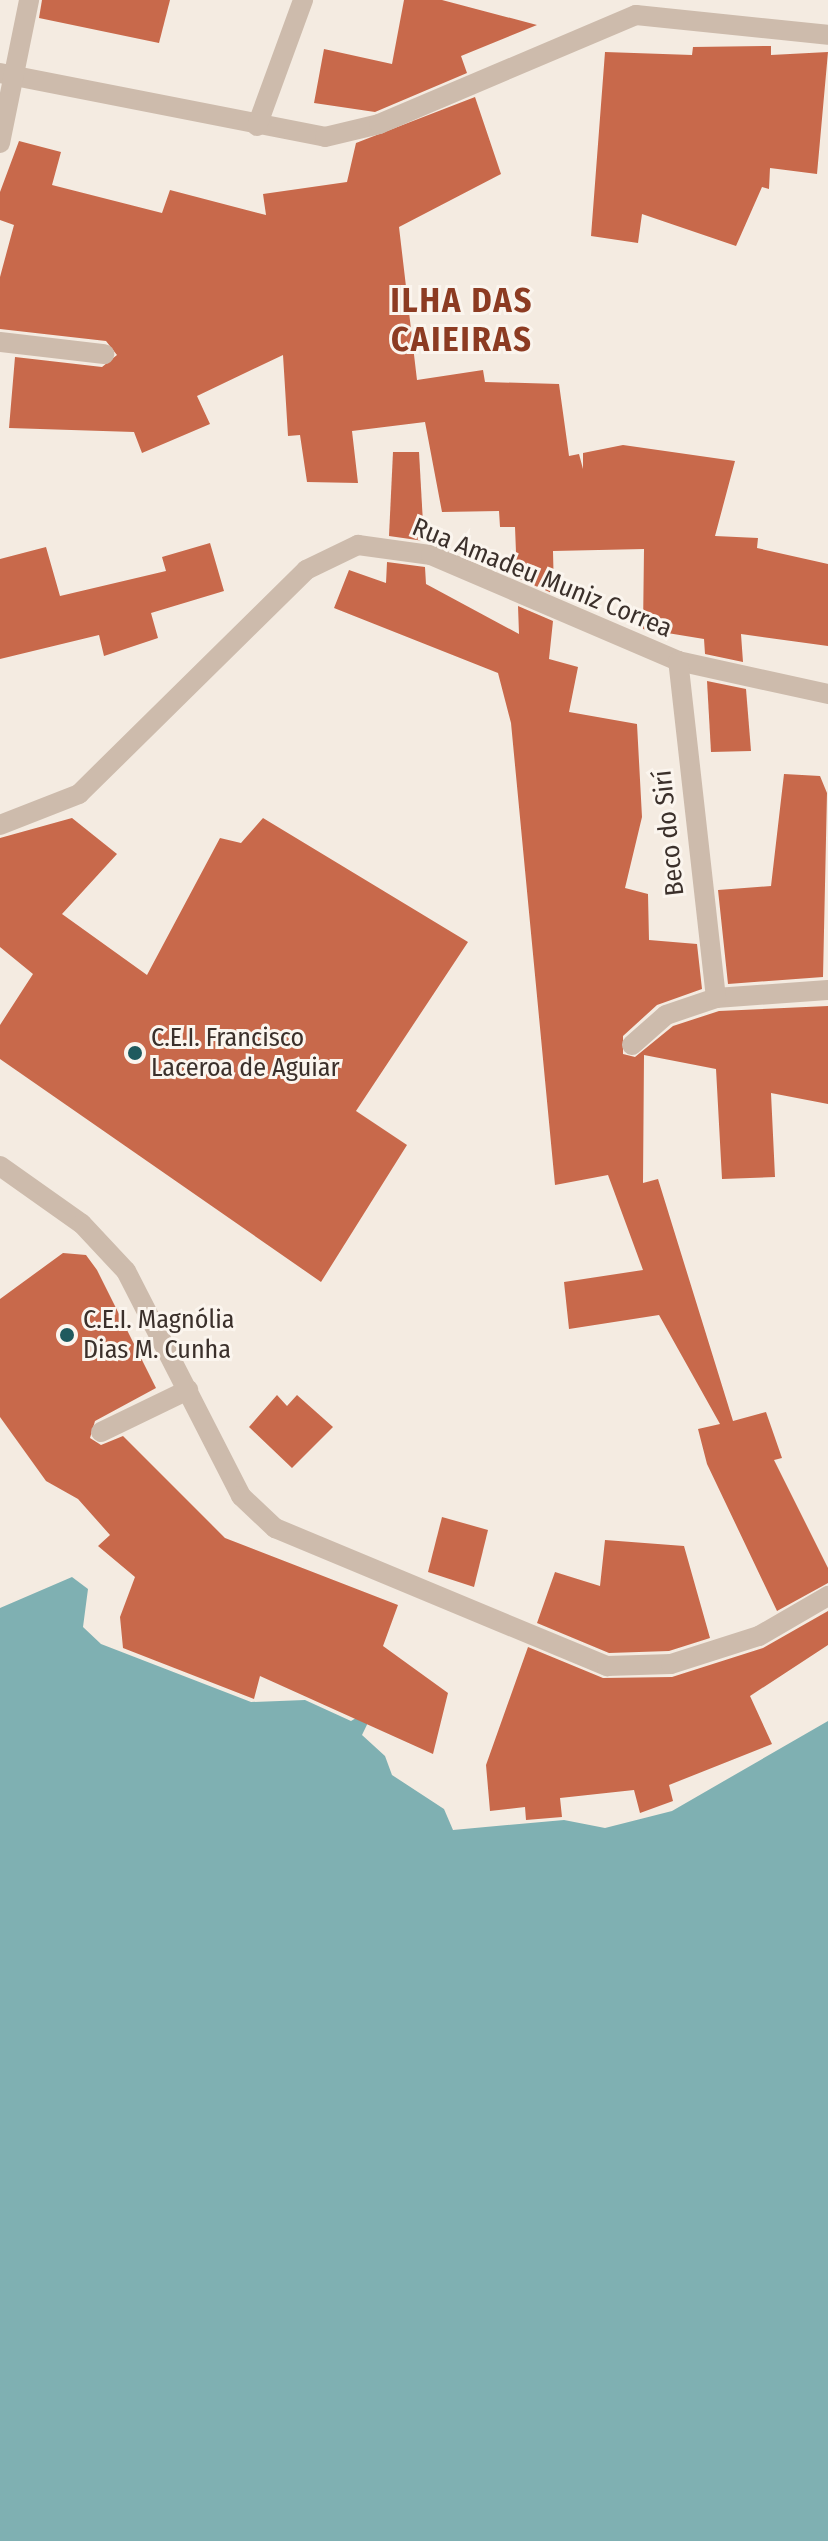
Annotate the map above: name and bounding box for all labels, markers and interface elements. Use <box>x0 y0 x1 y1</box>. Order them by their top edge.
district label: ILHA DAS CAIEIRAS <box>391 280 533 360</box>
street label: Rua Amadeu Muniz Correa <box>408 512 676 644</box>
street label: Beco do Sirí <box>647 769 691 897</box>
place label: C.E.I. Francisco Laceroa de Aguiar <box>151 1022 340 1084</box>
marker: C.E.I. Francisco Laceroa de Aguiar <box>126 1044 144 1062</box>
place label: C.E.I. Magnólia Dias M. Cunha <box>83 1304 235 1366</box>
marker: C.E.I. Magnólia Dias M. Cunha <box>58 1326 76 1344</box>

